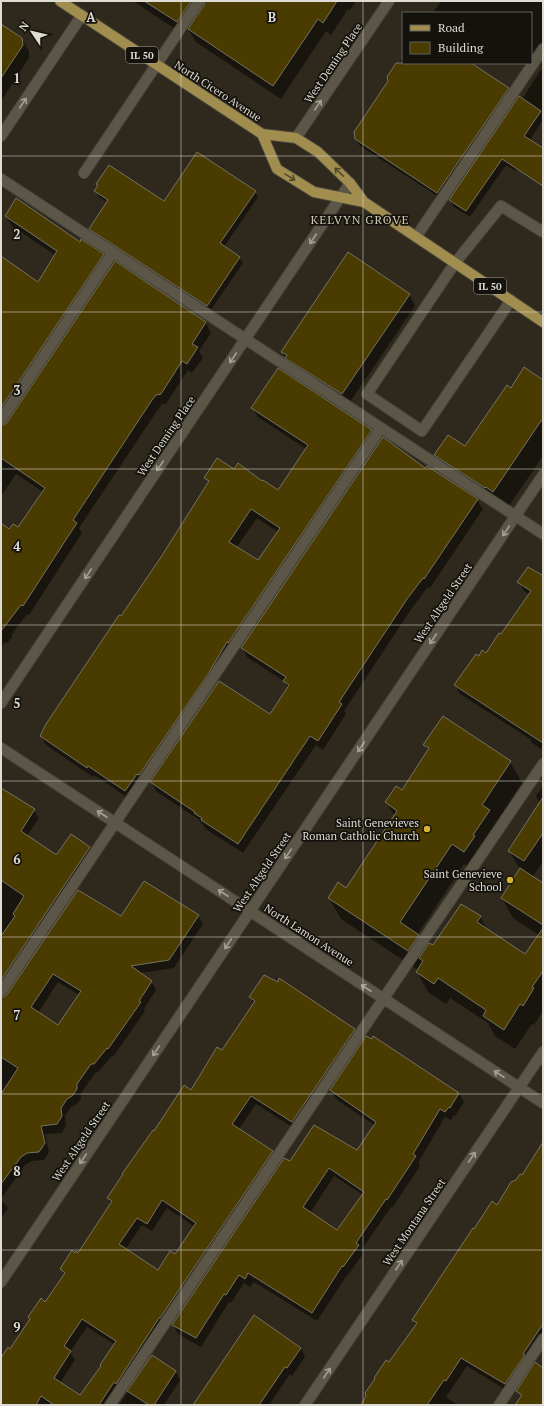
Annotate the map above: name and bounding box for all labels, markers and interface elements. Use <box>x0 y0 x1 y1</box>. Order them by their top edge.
text: A <box>86 8 96 26</box>
text: B <box>268 8 276 26</box>
north arrow <box>12 12 52 52</box>
legend <box>402 12 532 64</box>
text: N <box>16 18 32 34</box>
street label: West Deming Place <box>301 20 365 106</box>
text: Road <box>438 20 465 35</box>
text: Building <box>438 40 484 55</box>
road number: IL 50 <box>126 47 158 63</box>
street label: North Cicero Avenue <box>172 58 265 125</box>
text: 1 <box>13 69 21 87</box>
one-way arrow <box>19 98 27 109</box>
one-way arrow <box>314 100 322 111</box>
one-way arrow <box>334 167 344 177</box>
one-way arrow <box>284 174 296 182</box>
district label: KELVYN GROVE <box>311 212 409 227</box>
text: 2 <box>13 225 21 243</box>
one-way arrow <box>309 233 317 244</box>
road number: IL 50 <box>474 278 506 294</box>
one-way arrow <box>229 353 237 364</box>
text: 3 <box>13 381 21 399</box>
street label: West Deming Place <box>134 393 198 479</box>
one-way arrow <box>156 460 164 471</box>
one-way arrow <box>502 525 510 536</box>
text: 4 <box>13 537 21 555</box>
street label: West Altgeld Street <box>411 560 475 646</box>
one-way arrow <box>84 568 92 579</box>
one-way arrow <box>429 633 437 644</box>
text: 5 <box>13 694 21 712</box>
one-way arrow <box>357 741 365 752</box>
one-way arrow <box>97 810 108 818</box>
place label: Saint Genevieves Roman Catholic Church <box>303 816 420 843</box>
marker: Saint Genevieves Roman Catholic Church <box>422 824 432 834</box>
street label: West Altgeld Street <box>230 829 294 915</box>
one-way arrow <box>284 849 292 860</box>
text: 6 <box>13 850 21 868</box>
place label: Saint Genevieve School <box>424 867 502 894</box>
marker: Saint Genevieve School <box>505 875 515 885</box>
one-way arrow <box>217 889 228 897</box>
street label: North Lamon Avenue <box>262 901 357 969</box>
one-way arrow <box>224 938 232 949</box>
one-way arrow <box>361 983 372 992</box>
text: 7 <box>13 1006 21 1024</box>
one-way arrow <box>152 1046 160 1057</box>
one-way arrow <box>493 1070 504 1078</box>
street label: West Altgeld Street <box>49 1098 113 1184</box>
one-way arrow <box>468 1152 476 1163</box>
one-way arrow <box>79 1154 87 1165</box>
text: 8 <box>13 1162 21 1180</box>
street label: West Montana Street <box>380 1176 448 1268</box>
one-way arrow <box>395 1260 403 1271</box>
text: 9 <box>13 1318 21 1336</box>
one-way arrow <box>323 1367 331 1378</box>

